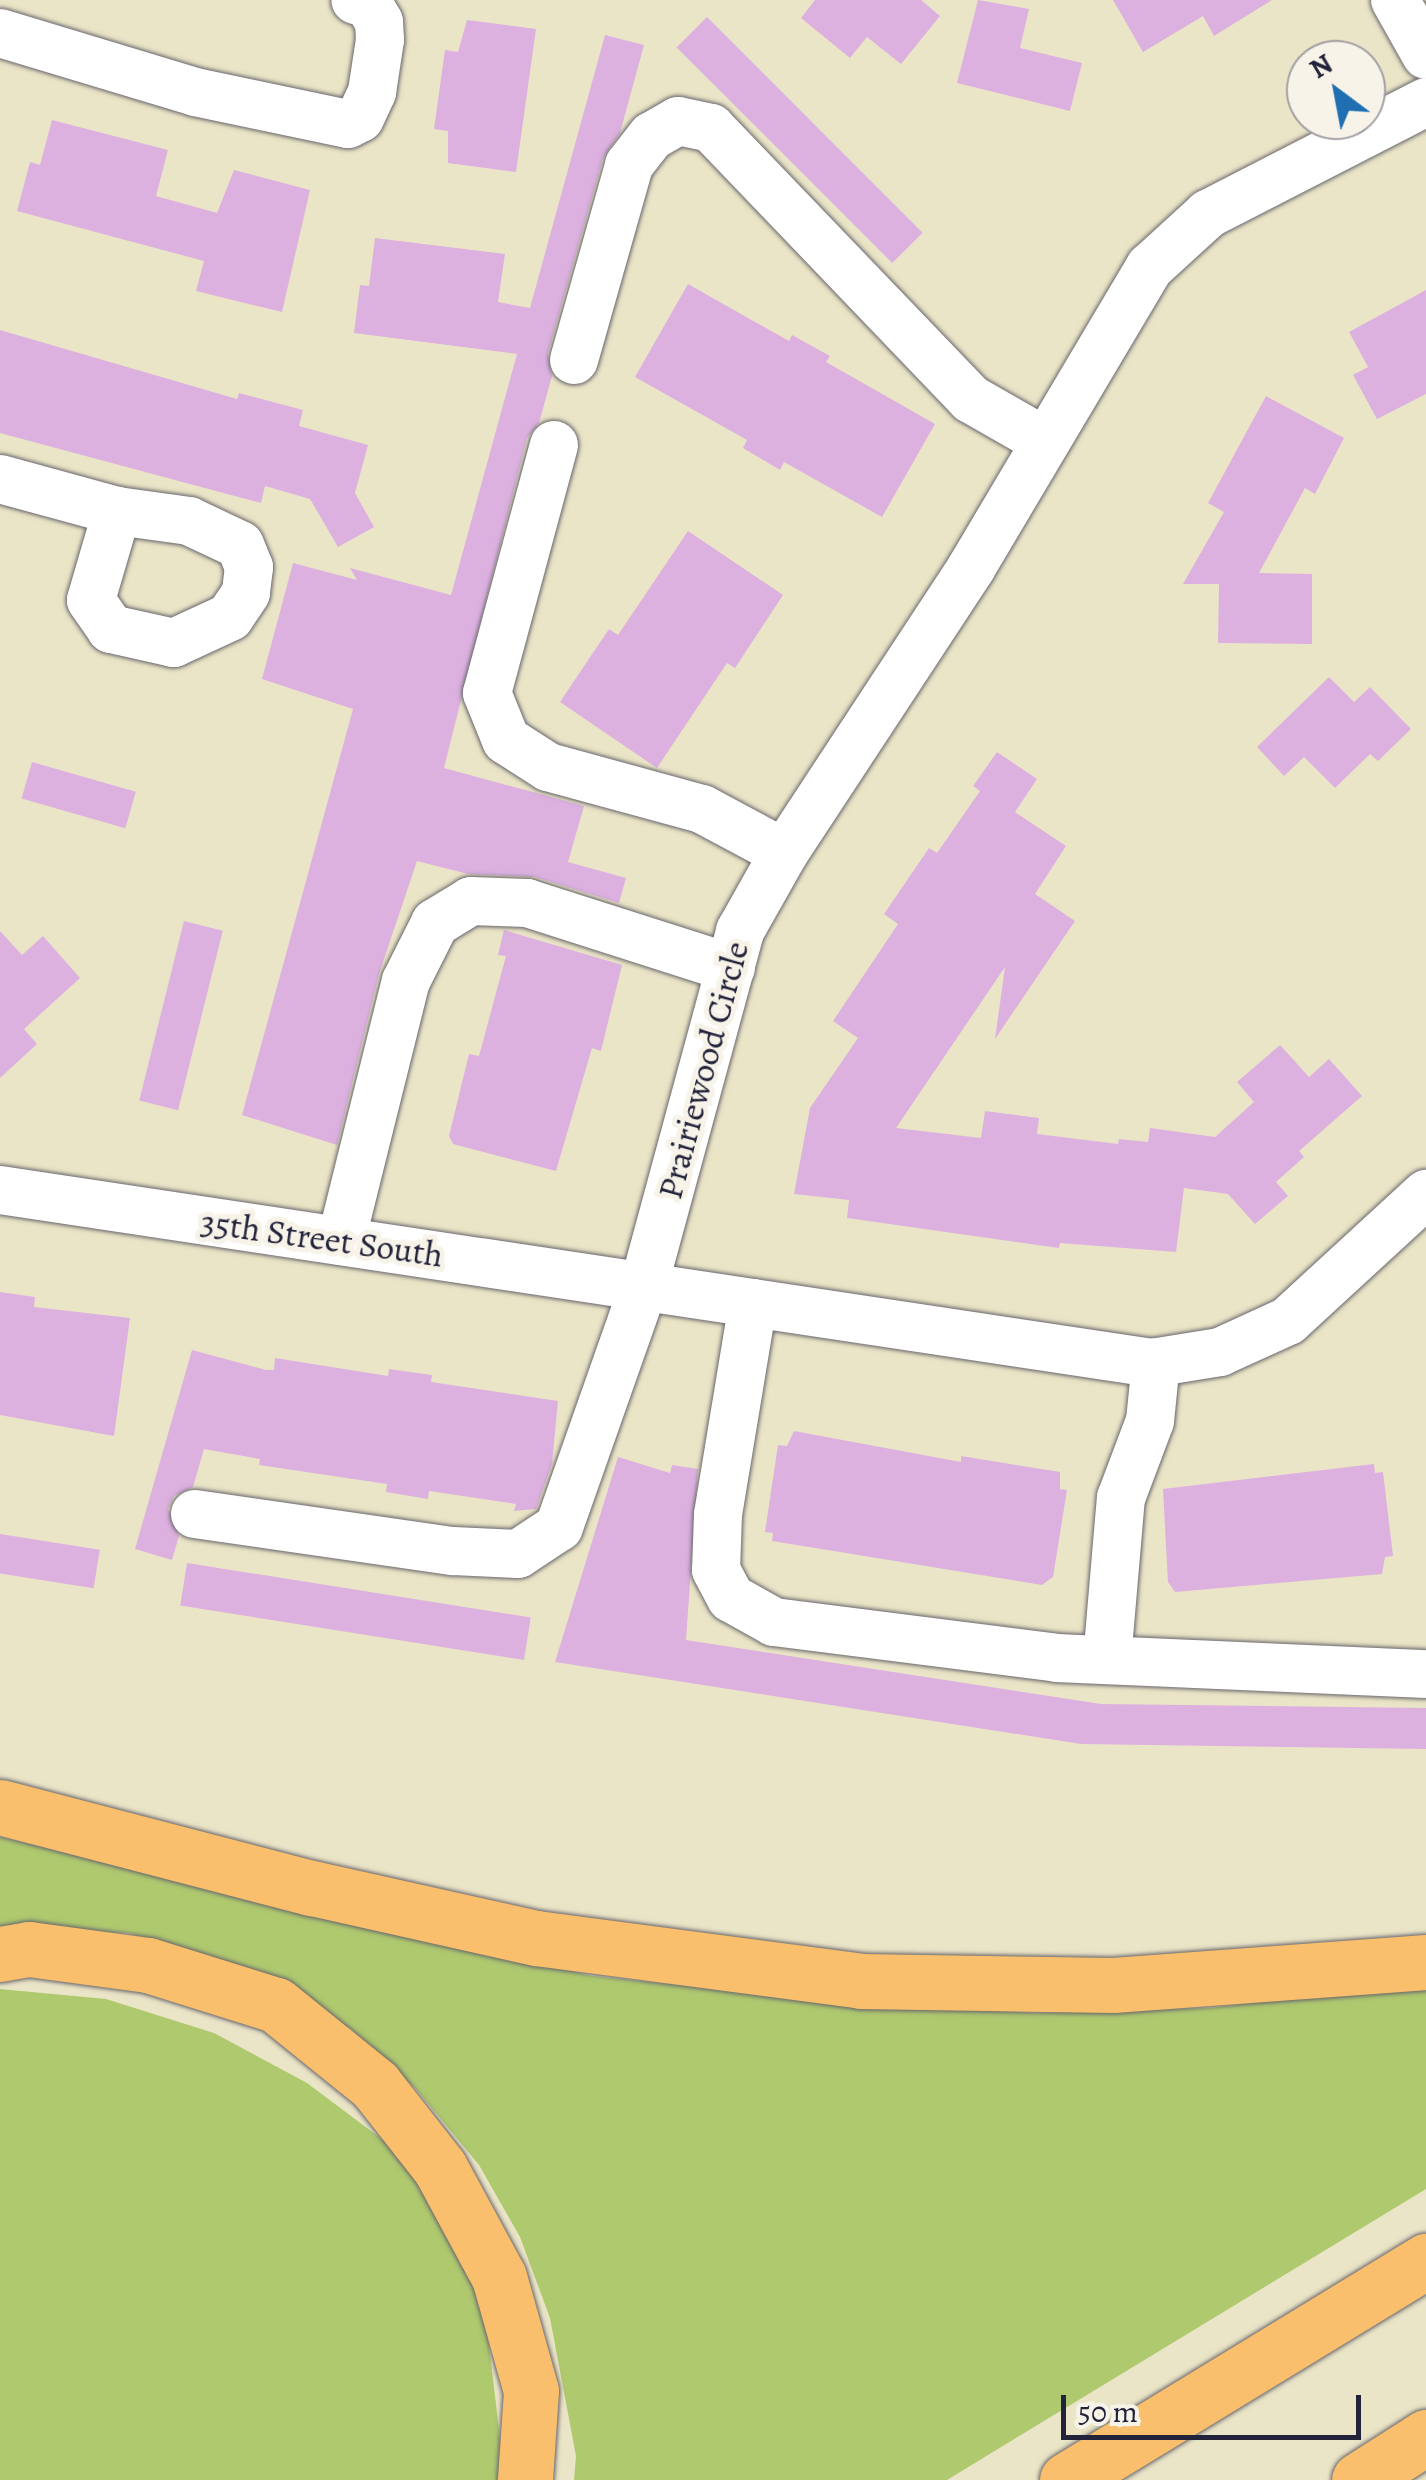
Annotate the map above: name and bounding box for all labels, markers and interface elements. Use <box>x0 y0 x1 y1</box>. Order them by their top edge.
north arrow <box>1286 40 1386 140</box>
text: N <box>1302 45 1340 88</box>
street label: Prairiewood Circle <box>648 937 758 1203</box>
street label: 35th Street South <box>198 1200 446 1276</box>
scale bar <box>1066 2375 1366 2437</box>
text: 50 m <box>1078 2392 1138 2432</box>

